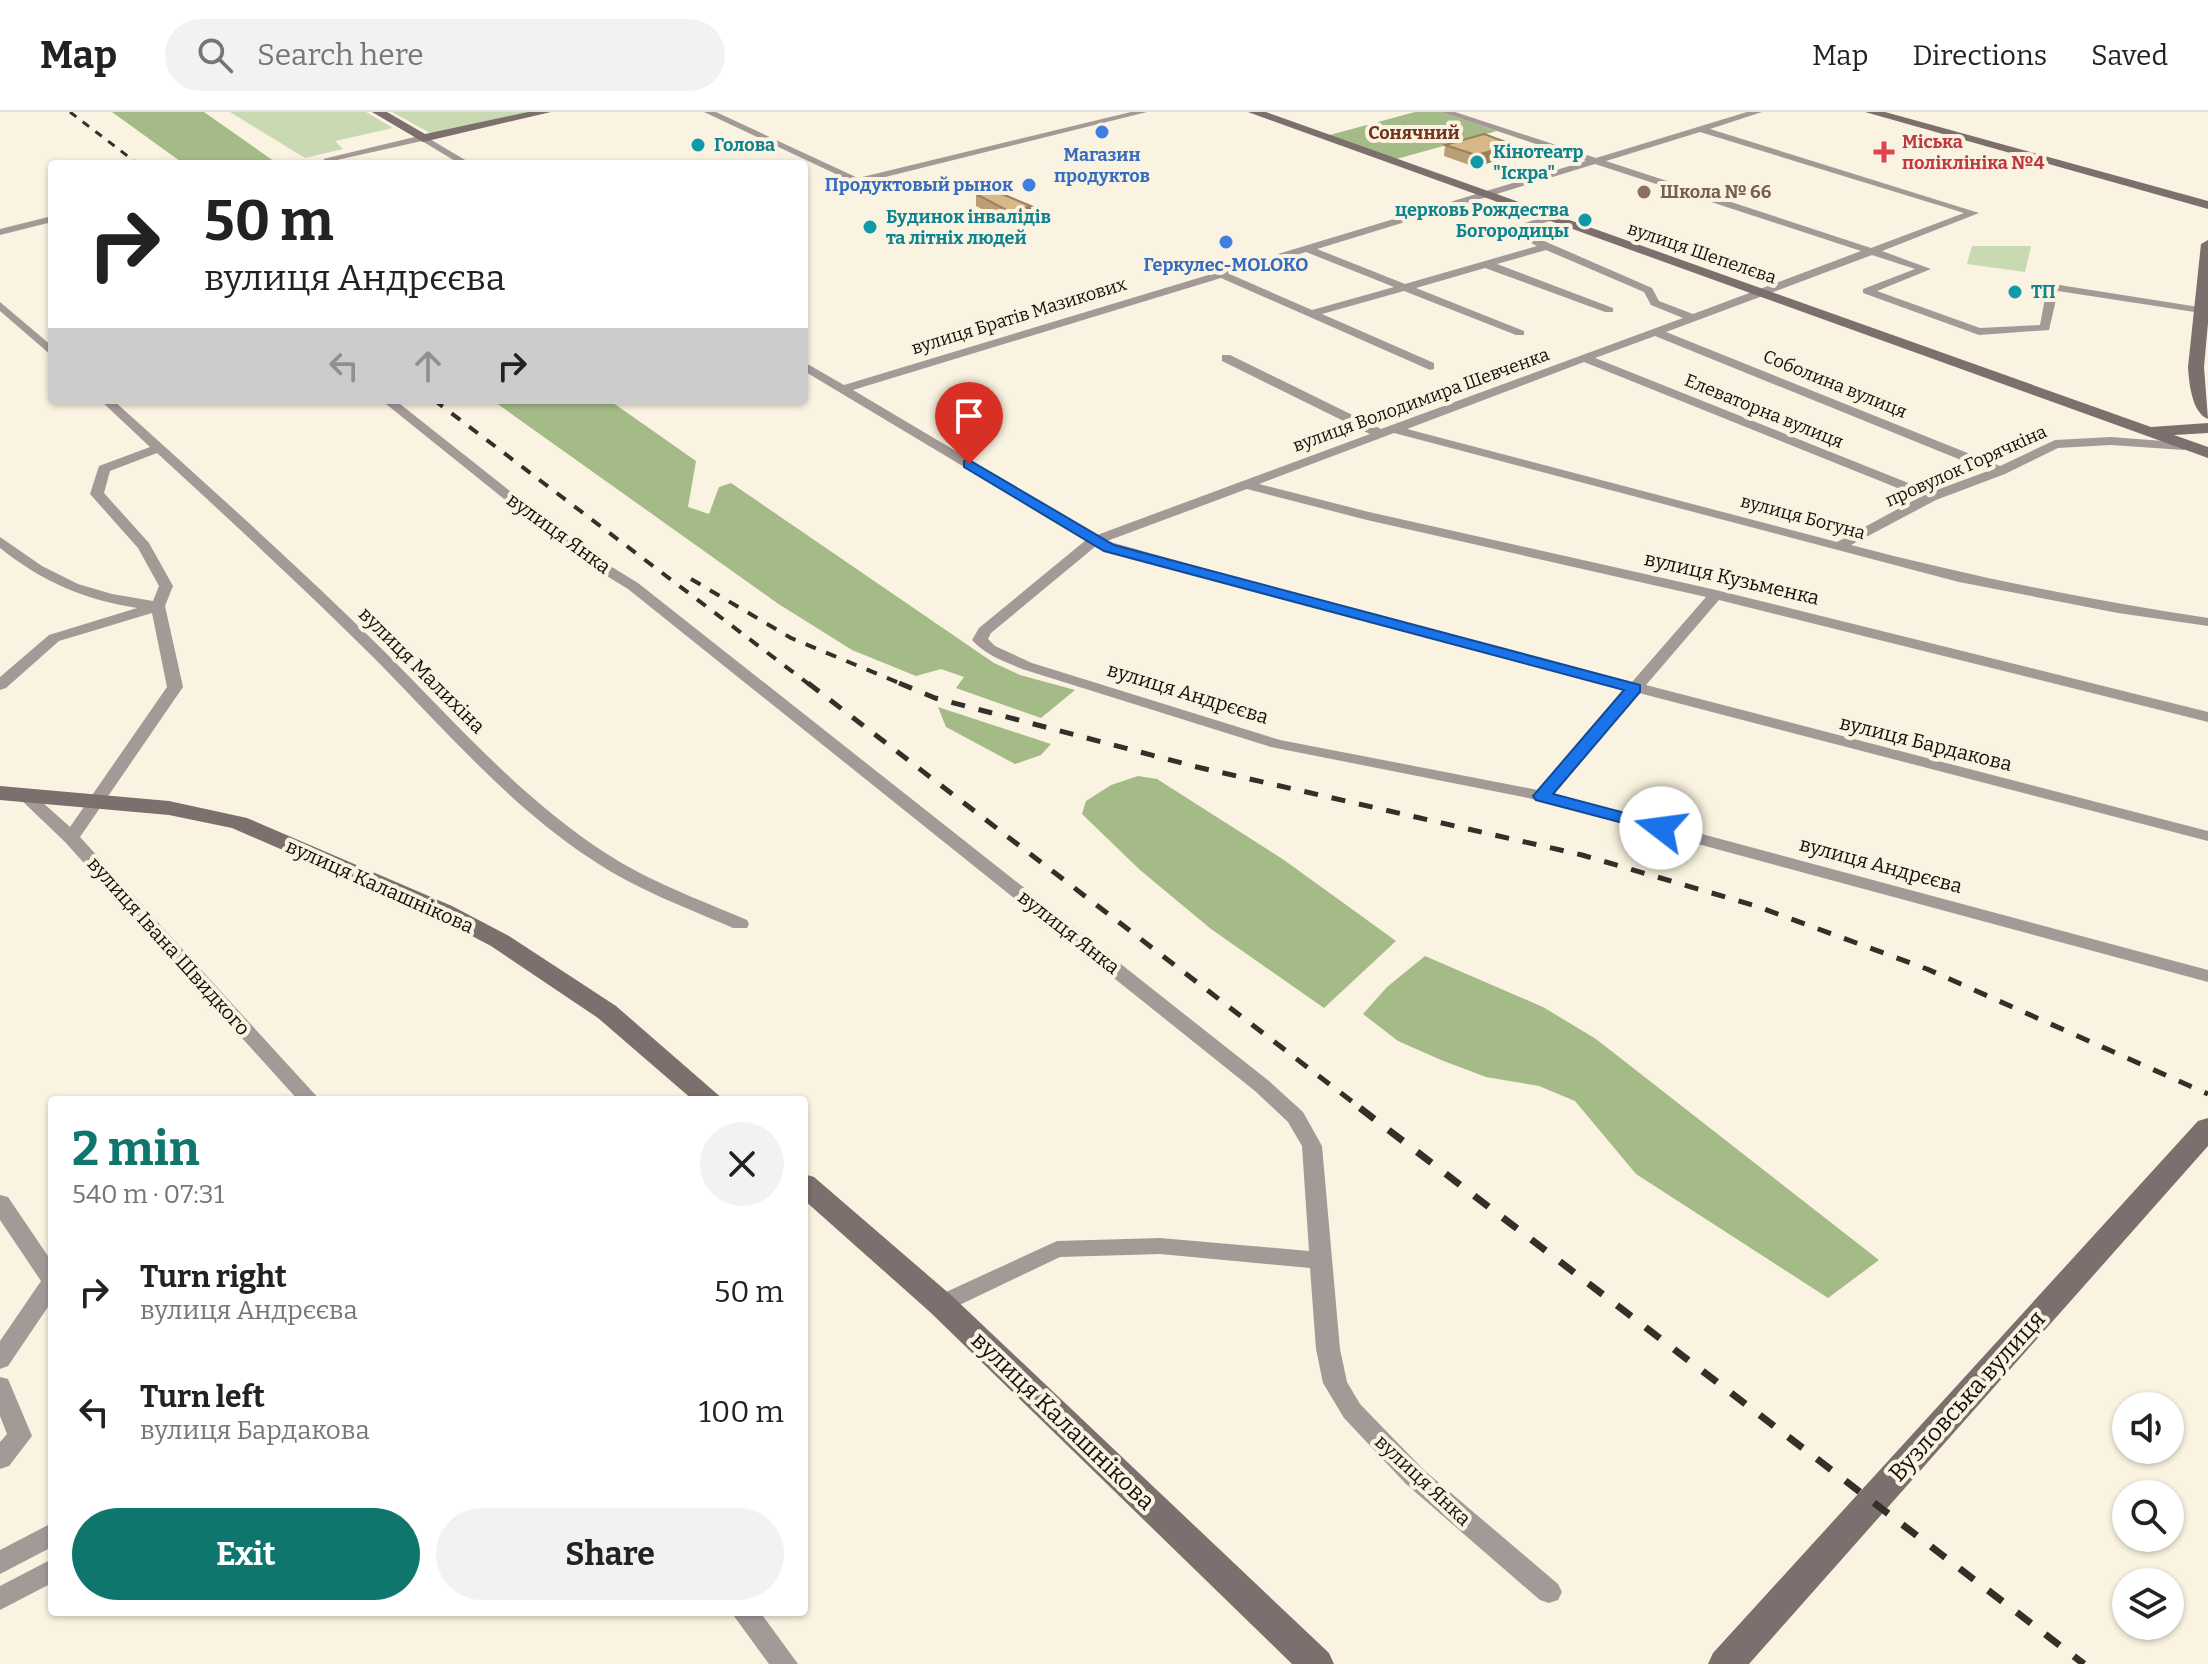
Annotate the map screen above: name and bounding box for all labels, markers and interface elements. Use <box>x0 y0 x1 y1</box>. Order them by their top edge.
search box <box>165 19 725 91</box>
text: Map <box>40 32 117 78</box>
icon: search <box>193 33 237 77</box>
text: Search here <box>257 37 424 73</box>
text: Map <box>1812 39 1868 72</box>
text: Directions <box>1912 39 2047 72</box>
text: Saved <box>2091 39 2168 72</box>
district label: Сонячний <box>1368 122 1460 144</box>
marker: Магазин продуктов <box>1093 123 1111 141</box>
place label: Міська поліклініка №4 <box>1902 131 2045 174</box>
place label: Голова <box>714 134 775 156</box>
marker: Голова <box>689 136 707 154</box>
place label: Кінотеатр "Іскра" <box>1493 141 1583 184</box>
marker: Міська поліклініка №4 <box>1873 141 1895 163</box>
place label: Магазин продуктов <box>1054 144 1150 187</box>
marker: Кінотеатр "Іскра" <box>1468 153 1486 171</box>
place label: Продуктовый рынок <box>825 174 1013 196</box>
marker: Продуктовый рынок <box>1020 176 1038 194</box>
place label: Школа № 66 <box>1660 181 1772 203</box>
marker: Школа № 66 <box>1635 183 1653 201</box>
text: 50 m <box>204 188 334 255</box>
icon: right <box>72 192 176 296</box>
place label: церковь Рождества Богородицы <box>1395 199 1569 242</box>
place label: Будинок інвалідів та літніх людей <box>886 206 1051 249</box>
marker: церковь Рождества Богородицы <box>1576 211 1594 229</box>
street label: вулиця Шепелєва <box>1625 217 1779 289</box>
marker: Будинок інвалідів та літніх людей <box>861 218 879 236</box>
marker: Геркулес-MOLOKO <box>1217 233 1235 251</box>
place label: Геркулес-MOLOKO <box>1144 254 1308 276</box>
text: вулиця Андрєєва <box>204 256 506 300</box>
street label: вулиця Братів Мазикових <box>909 273 1129 359</box>
place label: ТП <box>2031 281 2056 303</box>
marker: ТП <box>2006 283 2024 301</box>
street label: вулиця Володимира Шевченка <box>1290 343 1552 457</box>
icon: left <box>322 344 366 388</box>
icon: ahead <box>406 344 450 388</box>
icon: right <box>490 344 534 388</box>
street label: Соболина вулиця <box>1760 345 1910 423</box>
street label: Елеваторна вулиця <box>1681 369 1847 453</box>
pin <box>935 382 1003 464</box>
icon: arrive <box>947 394 991 438</box>
street label: провулок Горячкіна <box>1882 420 2050 512</box>
street label: вулиця Янка <box>502 487 616 579</box>
street label: вулиця Богуна <box>1738 490 1868 544</box>
street label: вулиця Кузьменка <box>1642 546 1822 610</box>
street label: вулиця Малихіна <box>354 602 490 738</box>
street label: вулиця Андрєєва <box>1104 657 1272 729</box>
street label: вулиця Бардакова <box>1837 710 2015 776</box>
position arrow <box>1619 786 1703 870</box>
street label: вулиця Андрєєва <box>1797 832 1965 898</box>
street label: вулиця Калашнікова <box>282 834 478 938</box>
street label: вулиця Івана Швидкого <box>83 852 255 1040</box>
street label: вулиця Янка <box>1013 885 1125 979</box>
text: 2 min <box>72 1120 200 1178</box>
button: close <box>700 1122 784 1206</box>
text: 540 m · 07:31 <box>72 1179 224 1210</box>
text: Turn right <box>140 1259 287 1295</box>
icon: right <box>72 1270 116 1314</box>
text: 50 m <box>714 1274 784 1310</box>
text: вулиця Андрєєва <box>140 1295 358 1326</box>
street label: Вузловська вулиця <box>1883 1305 2051 1487</box>
street label: вулиця Калашнікова <box>966 1326 1160 1516</box>
text: Turn left <box>140 1379 265 1415</box>
icon: left <box>72 1390 116 1434</box>
map controls <box>2112 1392 2184 1640</box>
button: sound <box>2112 1392 2184 1464</box>
text: 100 m <box>699 1394 784 1430</box>
text: вулиця Бардакова <box>140 1415 370 1446</box>
street label: вулиця Янка <box>1370 1429 1476 1531</box>
button: search <box>2112 1480 2184 1552</box>
button: Exit <box>72 1508 420 1600</box>
button: Share <box>436 1508 784 1600</box>
button: layers <box>2112 1568 2184 1640</box>

